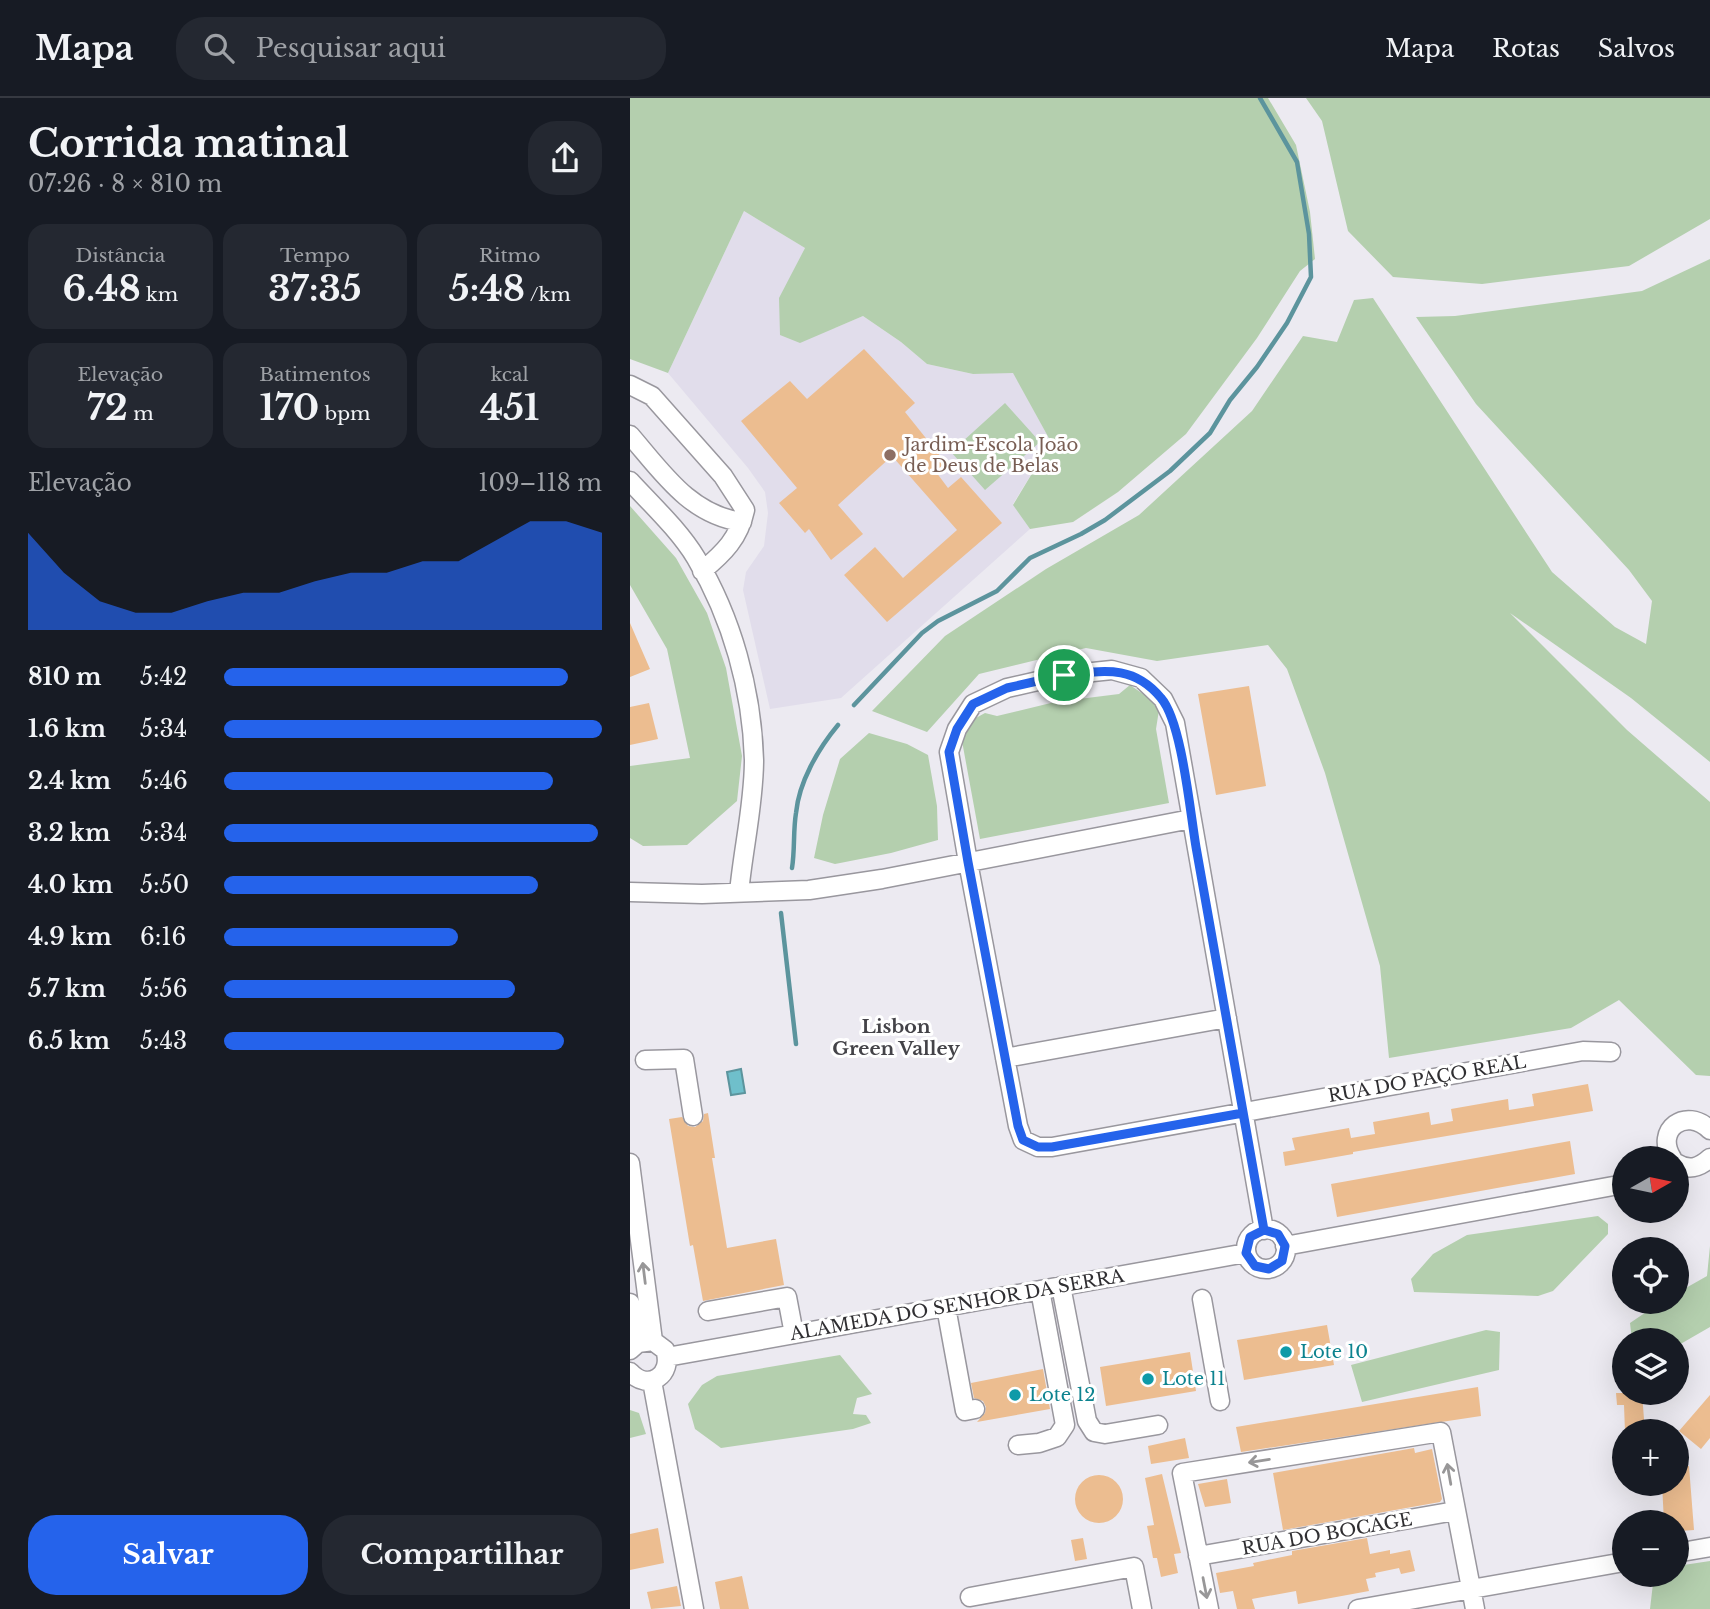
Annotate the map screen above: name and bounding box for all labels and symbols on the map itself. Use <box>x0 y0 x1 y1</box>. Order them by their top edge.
place label: Jardim-Escola João de Deus de Belas <box>902 434 1078 477</box>
marker: Jardim-Escola João de Deus de Belas <box>882 447 898 463</box>
pin <box>1034 645 1094 705</box>
district label: Lisbon Green Valley <box>832 1015 960 1060</box>
street label: RUA DO PAÇO REAL <box>1326 1051 1528 1107</box>
north arrow <box>1612 1146 1689 1223</box>
one-way arrow <box>638 1262 651 1285</box>
street label: ALAMEDA DO SENHOR DA SERRA <box>787 1265 1127 1345</box>
place label: Lote 10 <box>1300 1341 1368 1363</box>
marker: Lote 10 <box>1278 1344 1294 1360</box>
place label: Lote 11 <box>1162 1368 1225 1390</box>
marker: Lote 11 <box>1140 1371 1156 1387</box>
place label: Lote 12 <box>1029 1384 1095 1406</box>
marker: Lote 12 <box>1007 1387 1023 1403</box>
one-way arrow <box>1248 1455 1270 1468</box>
one-way arrow <box>1442 1463 1455 1486</box>
street label: RUA DO BOCAGE <box>1240 1508 1414 1560</box>
one-way arrow <box>1198 1576 1212 1599</box>

